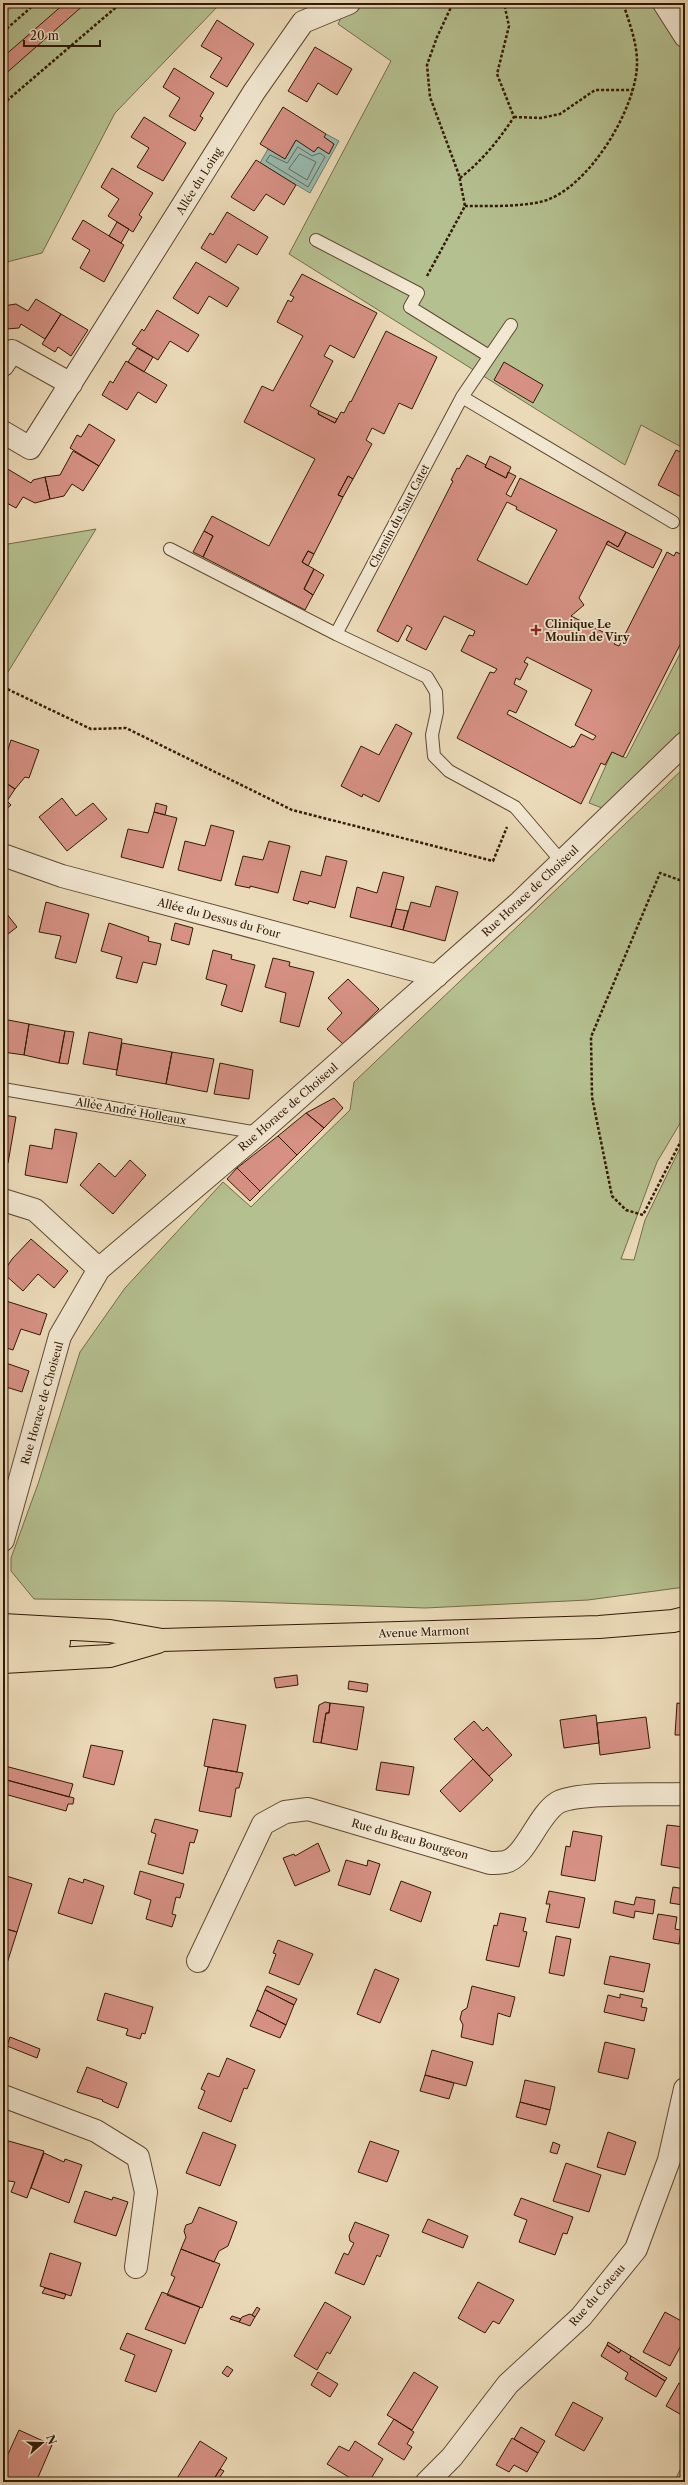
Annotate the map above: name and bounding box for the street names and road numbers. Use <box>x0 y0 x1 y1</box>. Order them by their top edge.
street label: Allée du Loing <box>172 145 225 218</box>
street label: Chemin du Saut Catet <box>366 462 432 570</box>
street label: Rue Horace de Choiseul <box>479 842 582 940</box>
street label: Allée du Dessus du Four <box>155 895 282 941</box>
street label: Rue Horace de Choiseul <box>235 1059 341 1154</box>
street label: Allée André Holleaux <box>73 1094 188 1128</box>
street label: Rue Horace de Choiseul <box>18 1339 66 1466</box>
street label: Avenue Marmont <box>377 1623 470 1641</box>
street label: Rue du Beau Bourgeon <box>350 1816 470 1862</box>
street label: Rue du Coteau <box>566 2261 628 2329</box>

